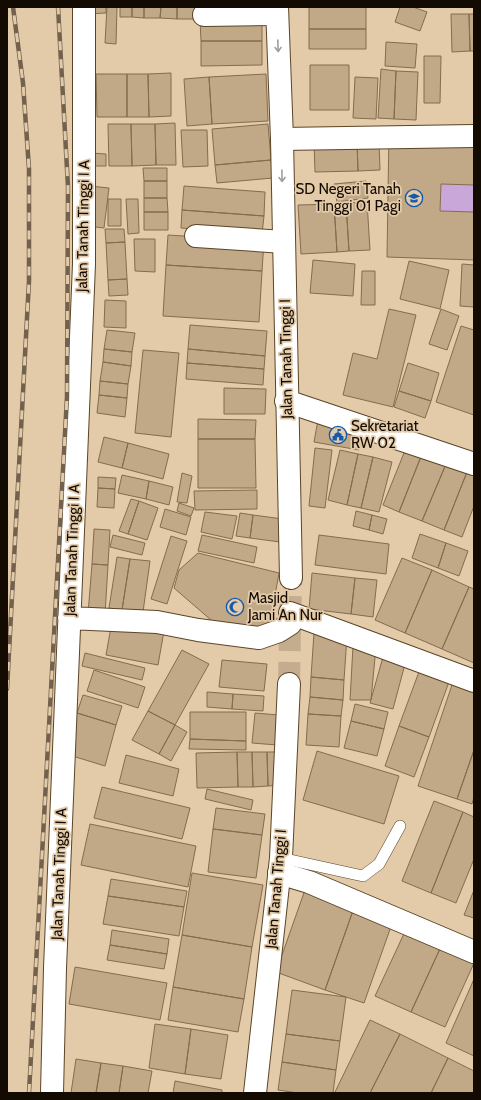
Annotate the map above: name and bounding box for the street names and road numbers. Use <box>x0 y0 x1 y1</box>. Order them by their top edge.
street label: Jalan Tanah Tinggi I A <box>73 159 93 293</box>
street label: Jalan Tanah Tinggi I <box>276 299 296 420</box>
street label: Jalan Tanah Tinggi I A <box>61 483 83 617</box>
street label: Jalan Tanah Tinggi I A <box>48 807 70 941</box>
street label: Jalan Tanah Tinggi I <box>262 829 290 950</box>

